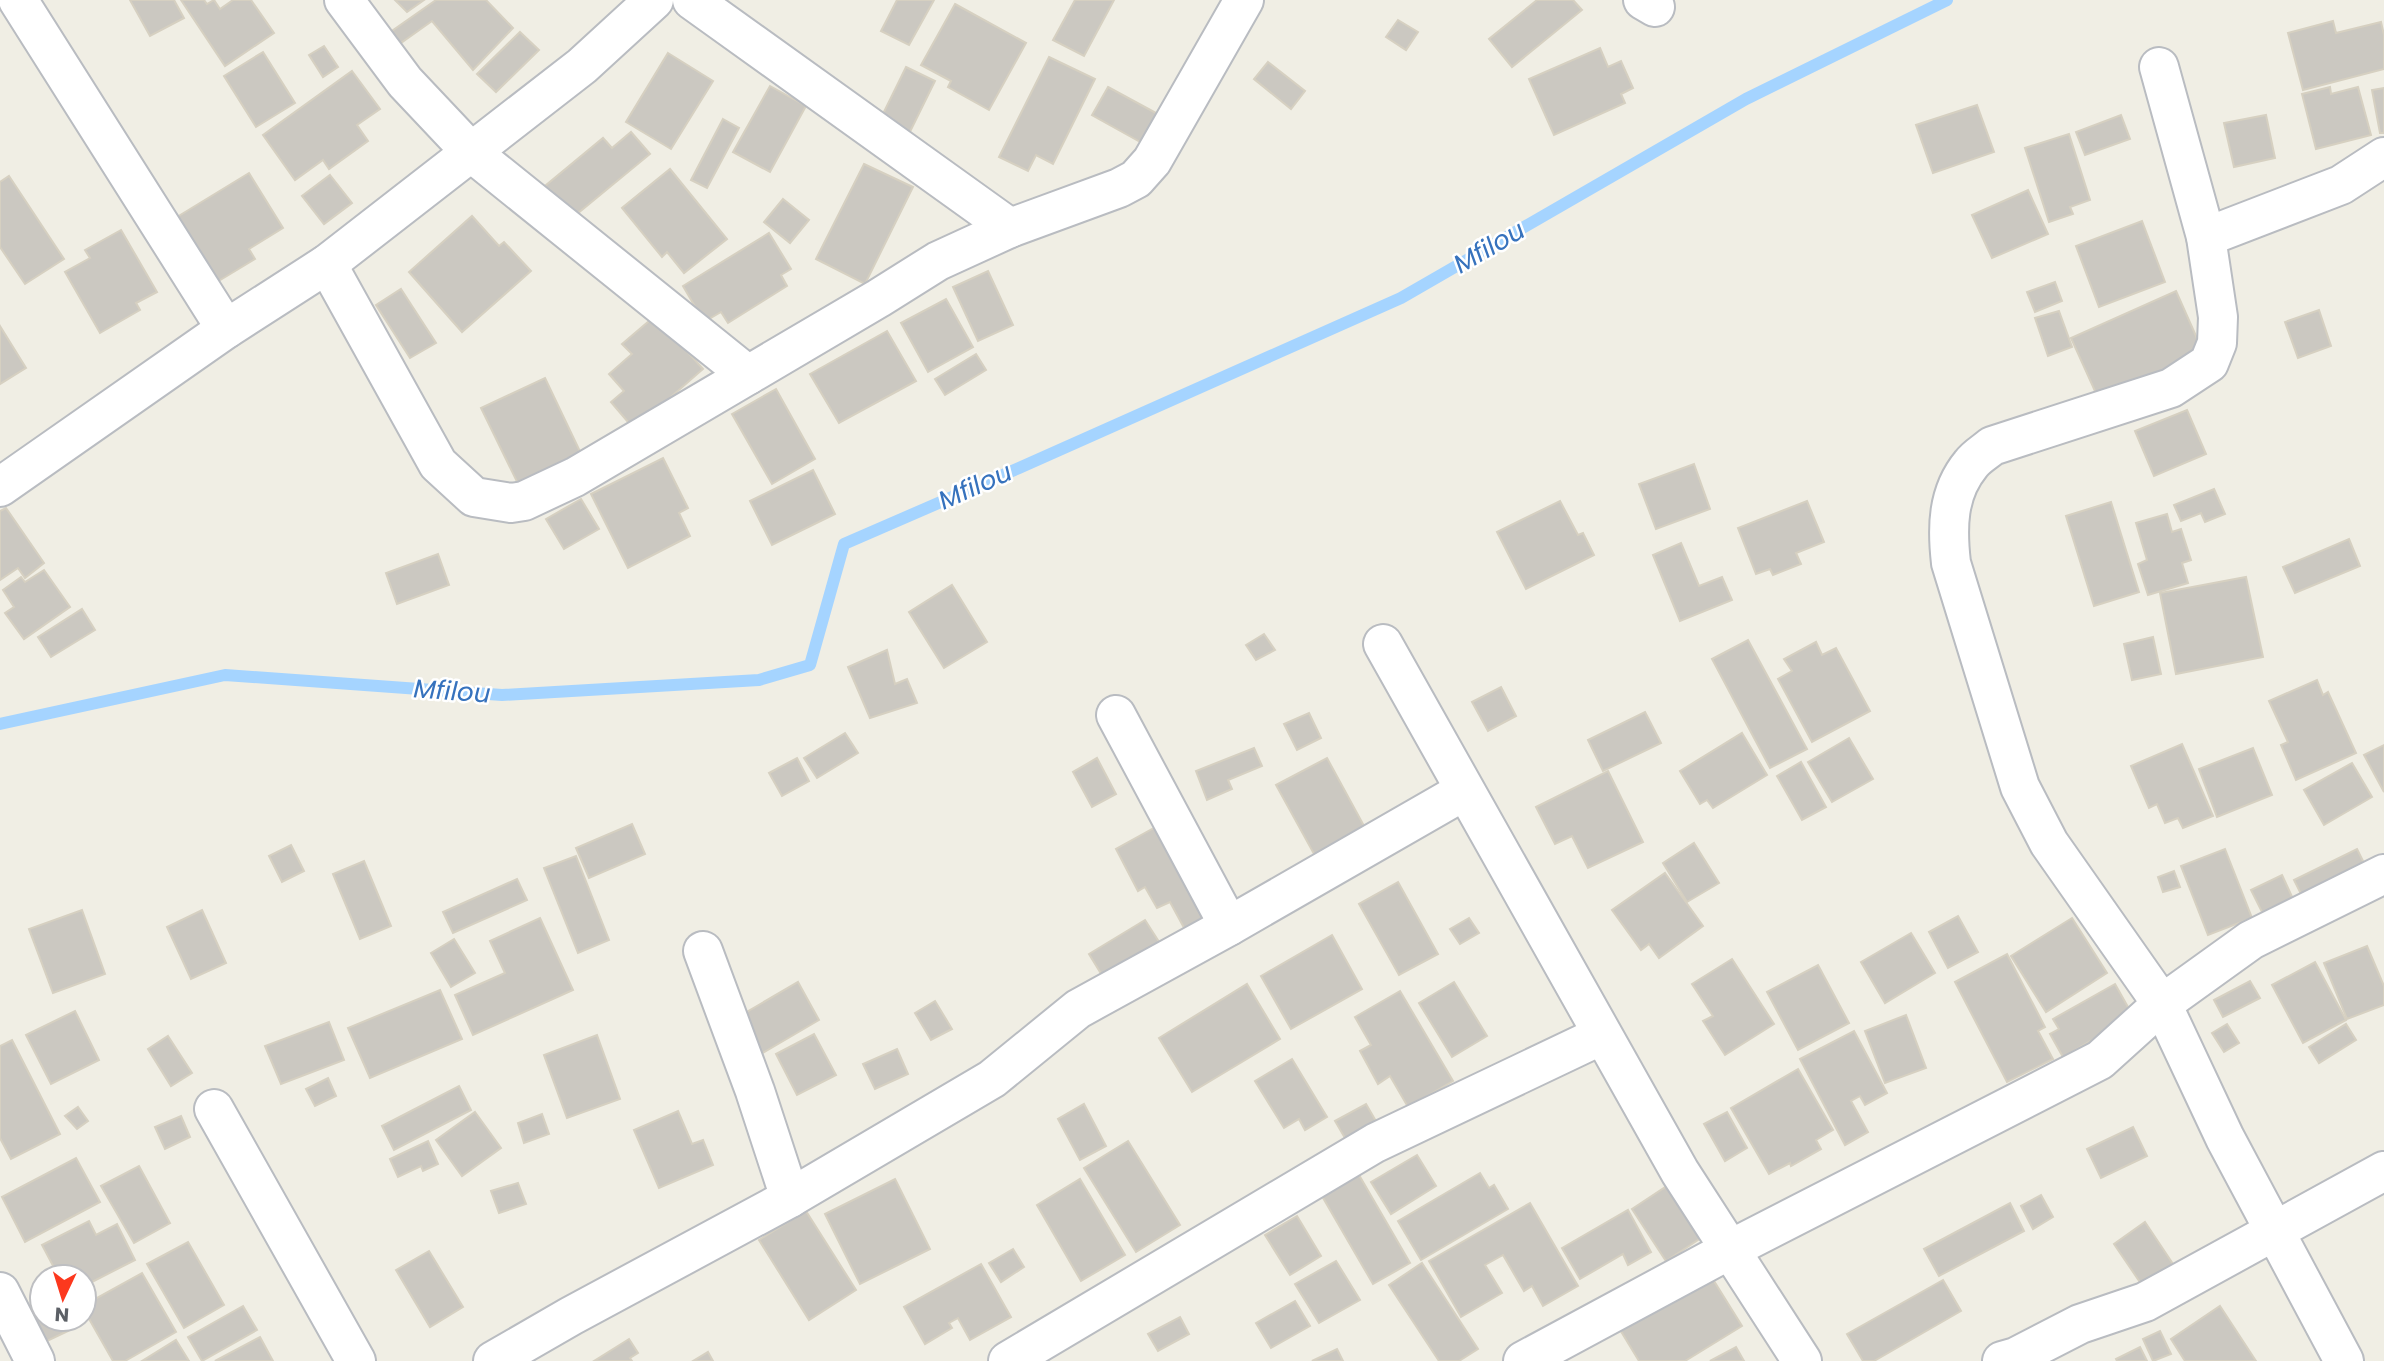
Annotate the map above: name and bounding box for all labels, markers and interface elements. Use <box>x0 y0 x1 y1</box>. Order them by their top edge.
water label: Mfilou <box>1447 212 1531 282</box>
water label: Mfilou <box>933 454 1017 518</box>
water label: Mfilou <box>412 670 492 712</box>
north arrow <box>28 1263 98 1333</box>
text: N <box>54 1300 70 1328</box>

